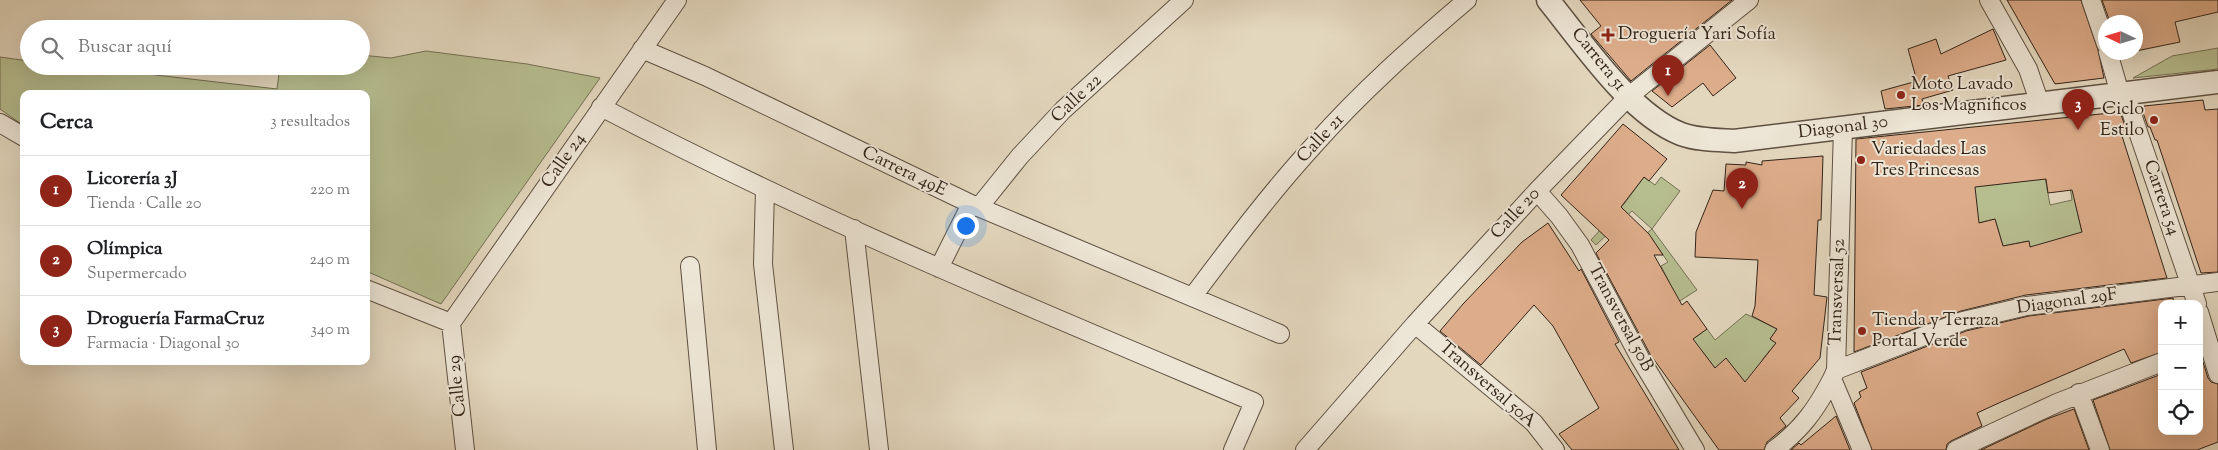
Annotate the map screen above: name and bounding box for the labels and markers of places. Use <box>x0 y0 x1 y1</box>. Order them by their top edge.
place label: Droguería Yari Sofía <box>1618 22 1776 48</box>
marker: Droguería Yari Sofía <box>1602 29 1614 41</box>
pin: 1 <box>1652 55 1684 96</box>
place label: Moto Lavado Los Magnificos <box>1911 72 2027 119</box>
marker: Moto Lavado Los Magnificos <box>1895 89 1907 101</box>
pin: 3 <box>2062 89 2094 130</box>
place label: Ciclo Estilo <box>2100 97 2144 144</box>
marker: Ciclo Estilo <box>2148 114 2160 126</box>
place label: Variedades Las Tres Princesas <box>1871 137 1986 184</box>
marker: Variedades Las Tres Princesas <box>1855 154 1867 166</box>
pin: 2 <box>1726 168 1758 209</box>
place label: Tienda y Terraza Portal Verde <box>1872 308 1999 355</box>
marker: Tienda y Terraza Portal Verde <box>1856 325 1868 337</box>

